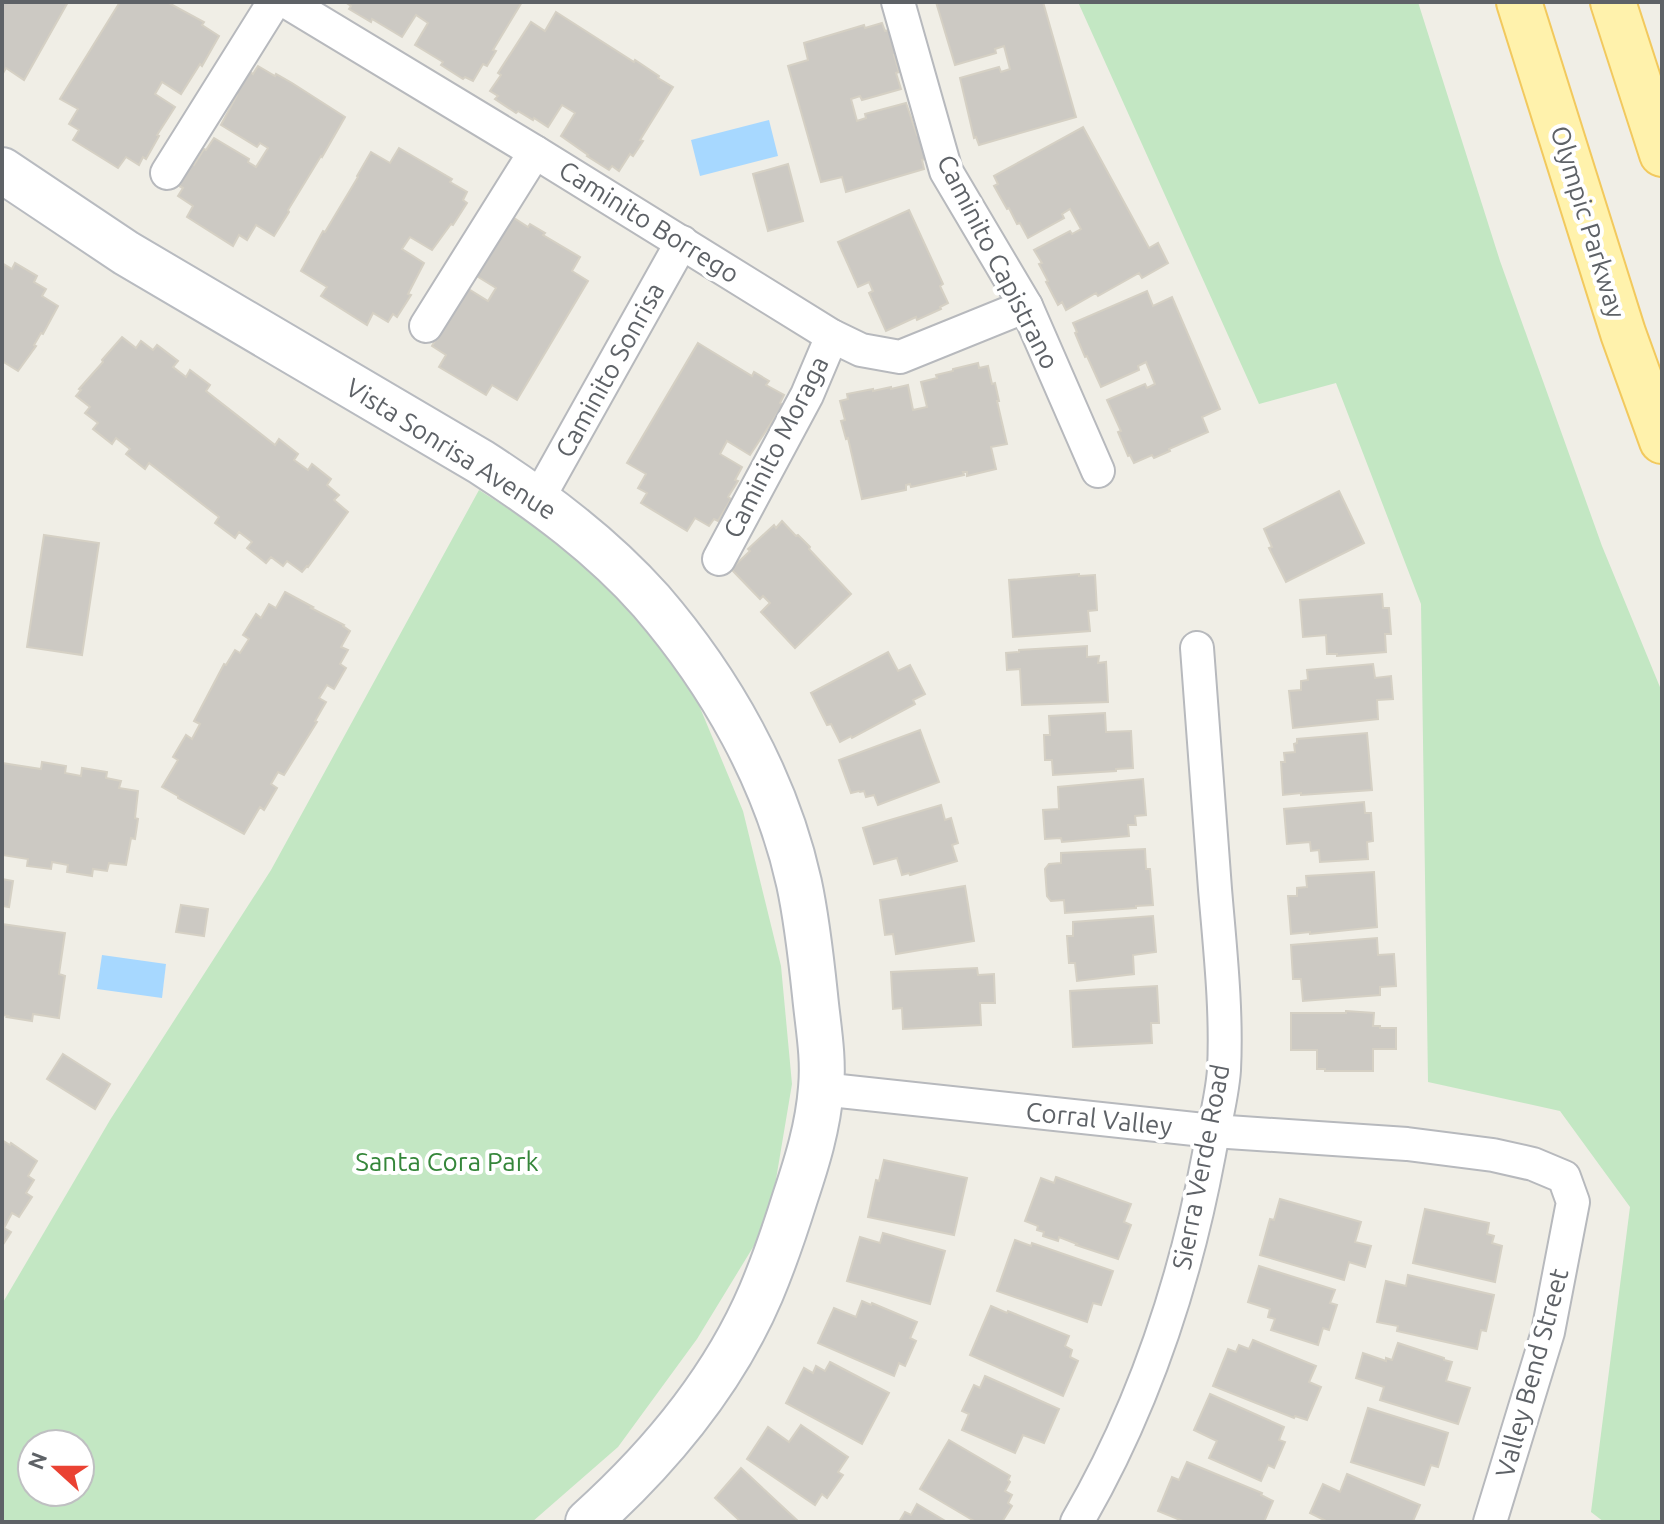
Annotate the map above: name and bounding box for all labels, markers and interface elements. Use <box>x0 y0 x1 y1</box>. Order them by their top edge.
street label: Olympic Parkway <box>1545 122 1631 321</box>
street label: Caminito Capistrano <box>932 150 1065 374</box>
street label: Caminito Borrego <box>554 155 745 289</box>
street label: Caminito Sonrisa <box>550 277 670 462</box>
street label: Caminito Moraga <box>717 351 834 542</box>
street label: Vista Sonrisa Avenue <box>341 372 562 525</box>
street label: Sierra Verde Road <box>1166 1062 1235 1272</box>
street label: Corral Valley <box>1025 1096 1174 1141</box>
park label: Santa Cora Park <box>355 1147 539 1176</box>
street label: Valley Bend Street <box>1490 1265 1573 1481</box>
north arrow <box>16 1428 96 1508</box>
text: N <box>22 1449 51 1473</box>

